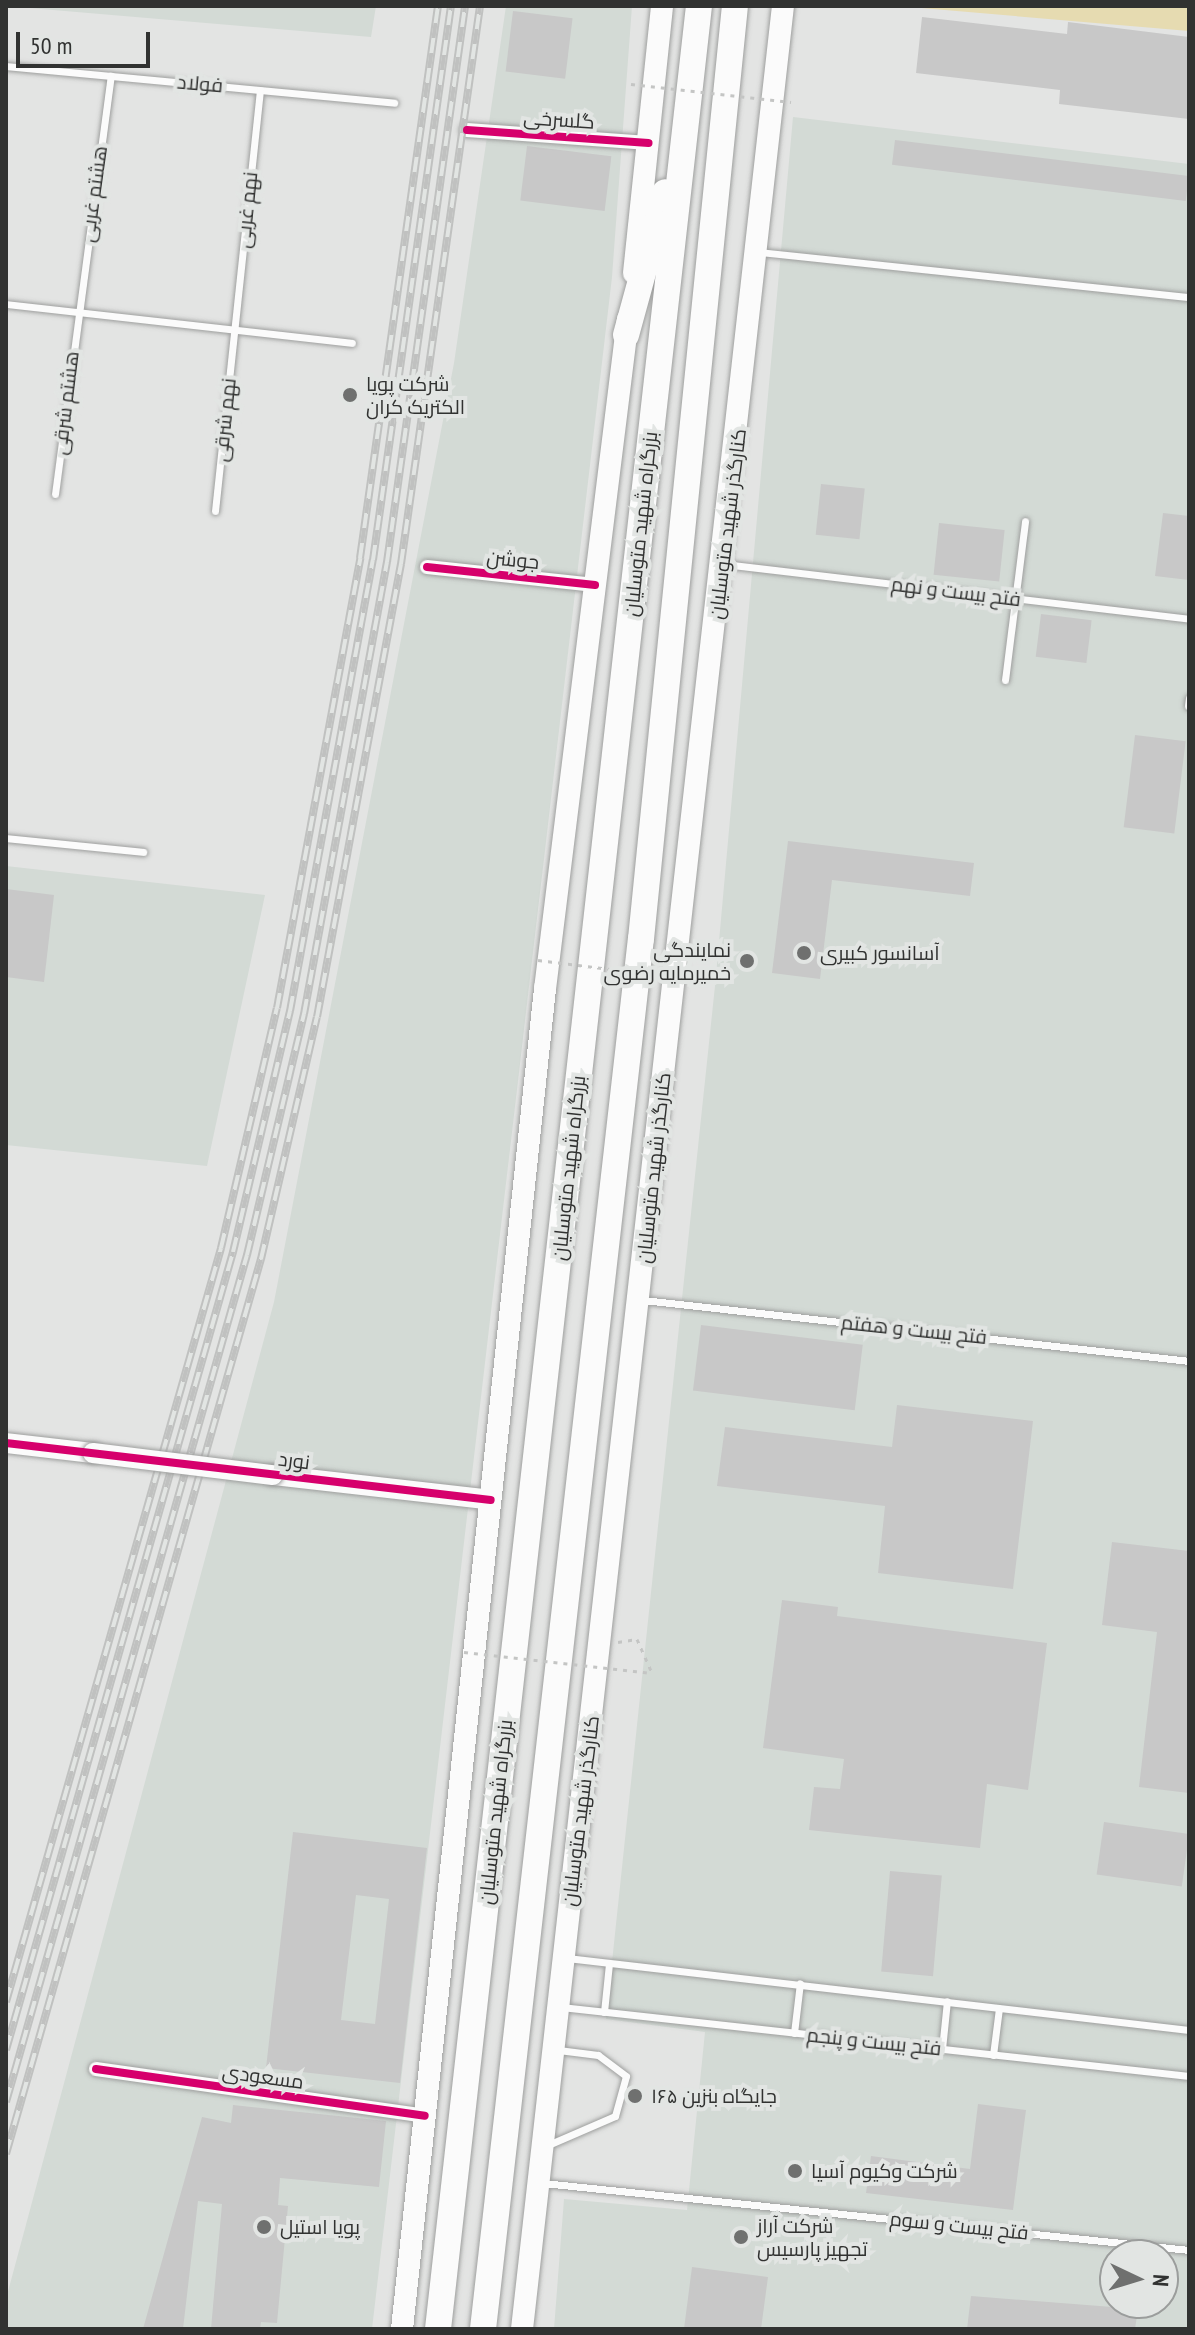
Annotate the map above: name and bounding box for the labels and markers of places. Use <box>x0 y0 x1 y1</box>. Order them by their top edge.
place label: شرکت پویا الکتریک کران <box>366 372 465 419</box>
marker: شرکت پویا الکتریک کران <box>341 386 359 404</box>
place label: نمایندگی خمیرمایه رضوی <box>604 938 731 985</box>
place label: آسانسور کبیری <box>820 941 940 965</box>
marker: آسانسور کبیری <box>795 944 813 962</box>
marker: نمایندگی خمیرمایه رضوی <box>738 952 756 970</box>
place label: جایگاه بنزین ۱۶۵ <box>651 2084 777 2108</box>
marker: جایگاه بنزین ۱۶۵ <box>626 2087 644 2105</box>
place label: شرکت وکیوم آسیا <box>811 2159 958 2183</box>
marker: شرکت وکیوم آسیا <box>786 2162 804 2180</box>
place label: شرکت آراز تجهیز پارسیس <box>757 2214 868 2261</box>
place label: پویا استیل <box>280 2215 360 2239</box>
marker: پویا استیل <box>255 2218 273 2236</box>
marker: شرکت آراز تجهیز پارسیس <box>732 2228 750 2246</box>

